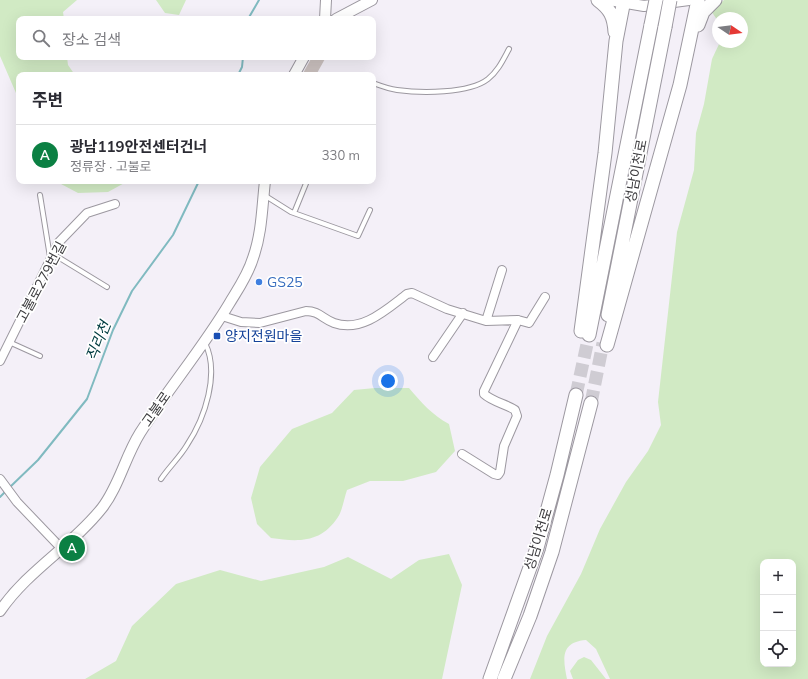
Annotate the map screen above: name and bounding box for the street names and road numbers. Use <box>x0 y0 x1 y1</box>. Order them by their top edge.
street label: 성남이천로 <box>621 138 651 204</box>
street label: 고불로279번길 <box>12 238 70 326</box>
street label: 고불로 <box>138 388 175 430</box>
street label: 성남이천로 <box>520 505 556 572</box>

